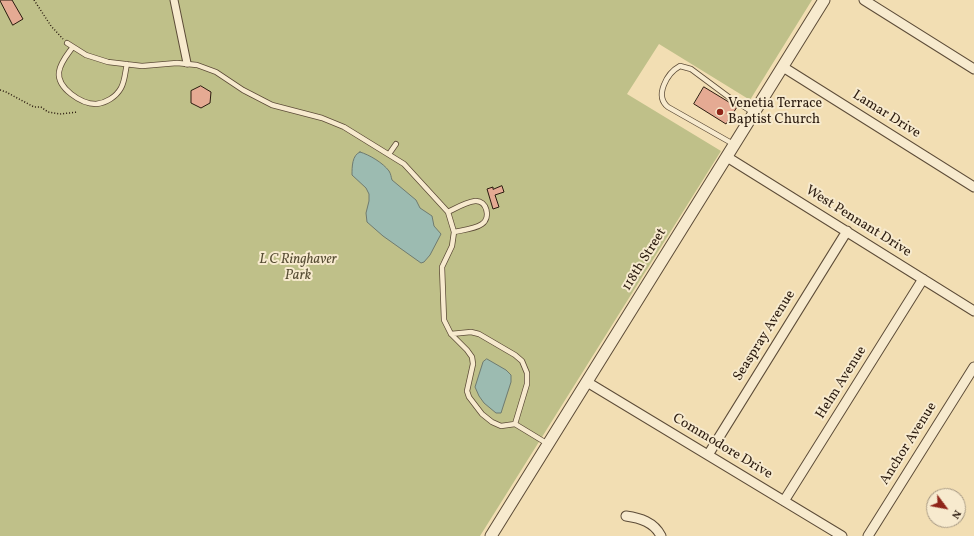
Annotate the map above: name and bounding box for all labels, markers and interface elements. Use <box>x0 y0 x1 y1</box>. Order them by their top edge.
street label: Lamar Drive <box>849 87 923 143</box>
place label: Venetia Terrace Baptist Church <box>728 96 822 128</box>
marker: Venetia Terrace Baptist Church <box>715 107 725 117</box>
street label: West Pennant Drive <box>802 183 914 261</box>
street label: 118th Street <box>619 226 671 294</box>
park label: L C Ringhaver Park <box>259 252 337 284</box>
street label: Seaspray Avenue <box>730 287 800 385</box>
street label: Helm Avenue <box>813 344 871 422</box>
street label: Anchor Avenue <box>877 400 941 488</box>
street label: Commodore Drive <box>669 411 775 483</box>
north arrow <box>926 488 966 528</box>
text: N <box>947 507 964 521</box>

